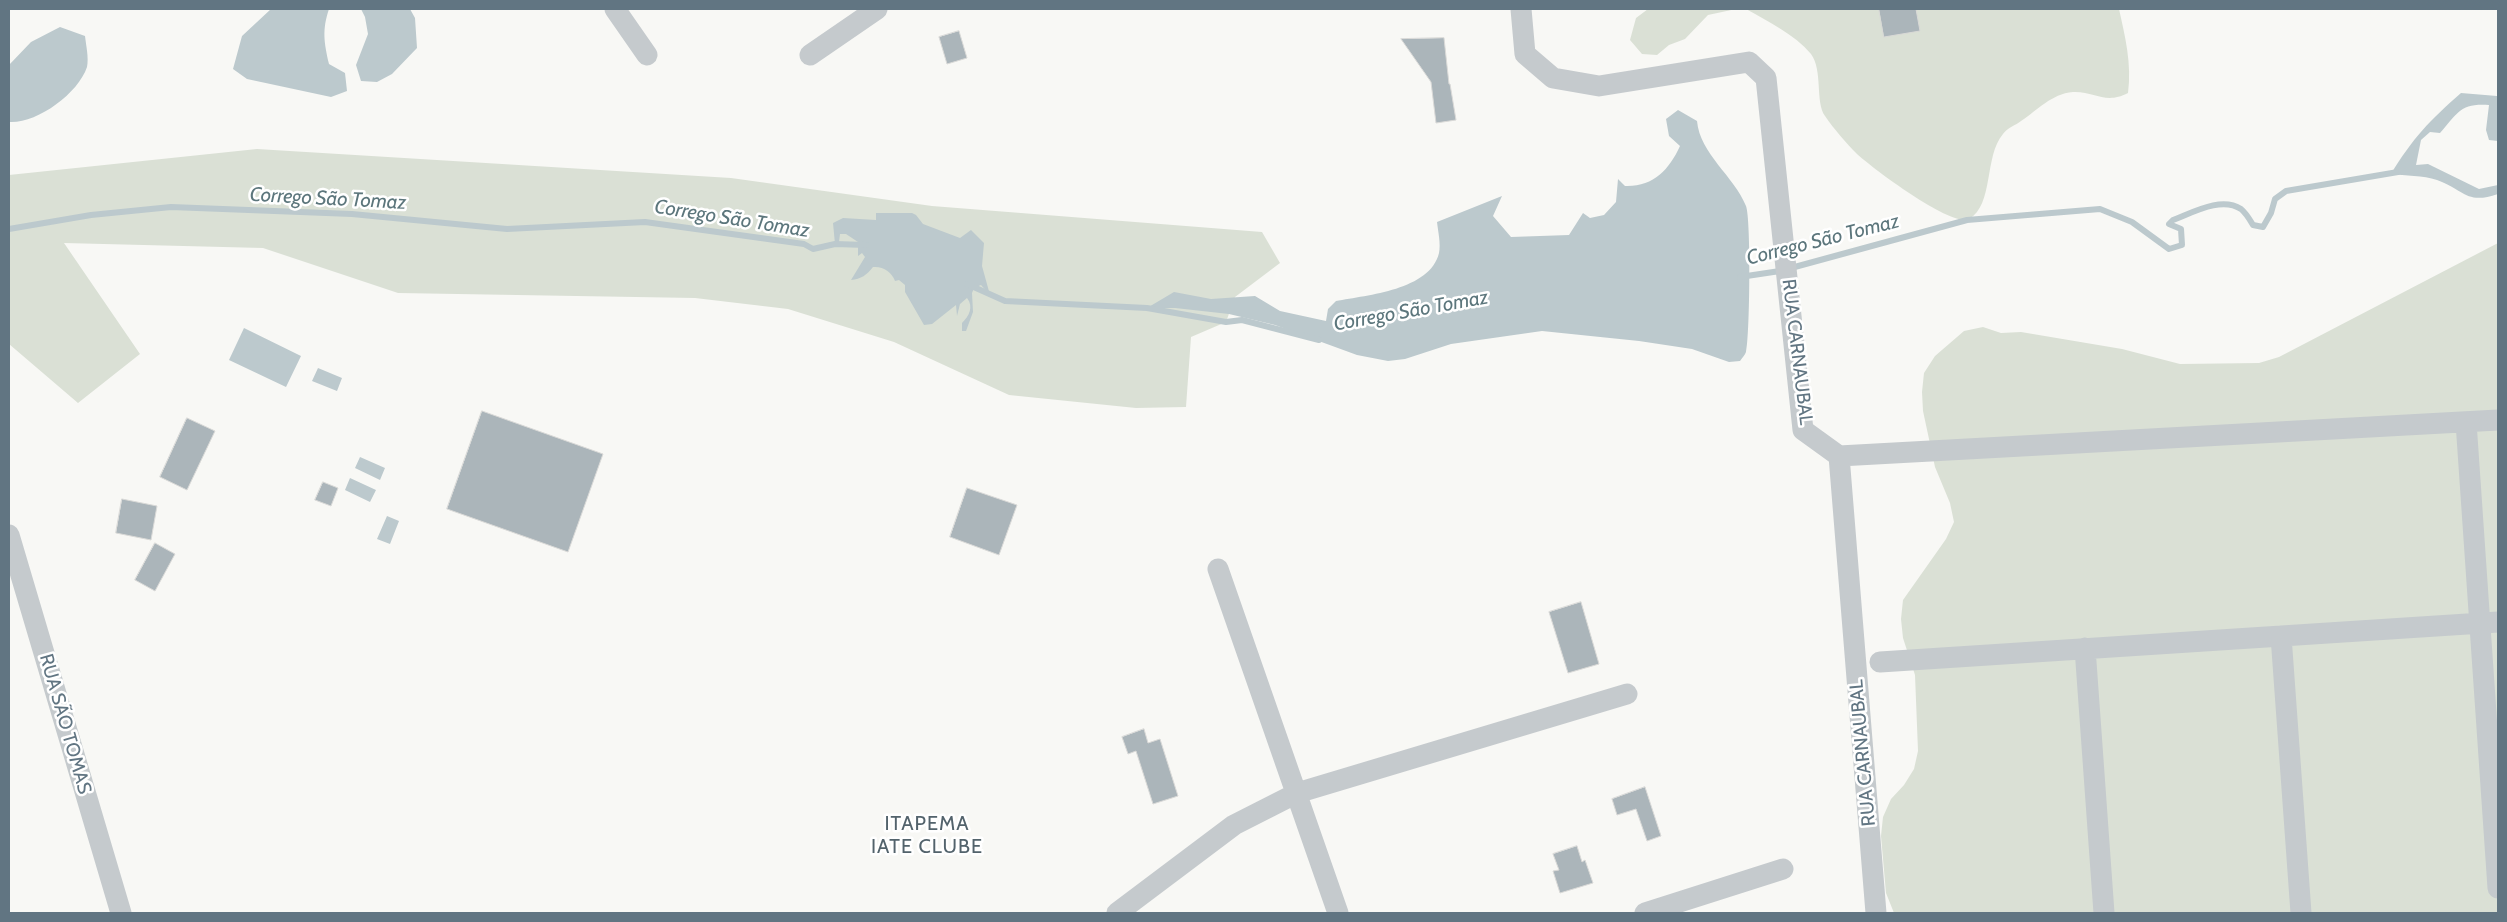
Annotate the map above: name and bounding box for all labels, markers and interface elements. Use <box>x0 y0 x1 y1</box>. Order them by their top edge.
water label: Corrego São Tomaz <box>249 183 407 215</box>
water label: Corrego São Tomaz <box>653 195 811 243</box>
water label: Corrego São Tomaz <box>1744 209 1902 271</box>
street label: RUA CARNAUBAL <box>1777 278 1817 426</box>
water label: Corrego São Tomaz <box>1332 286 1490 336</box>
street label: RUA SÃO TOMAS <box>34 651 96 797</box>
street label: RUA CARNAUBAL <box>1845 679 1881 827</box>
district label: ITAPEMA IATE CLUBE <box>870 812 984 859</box>

